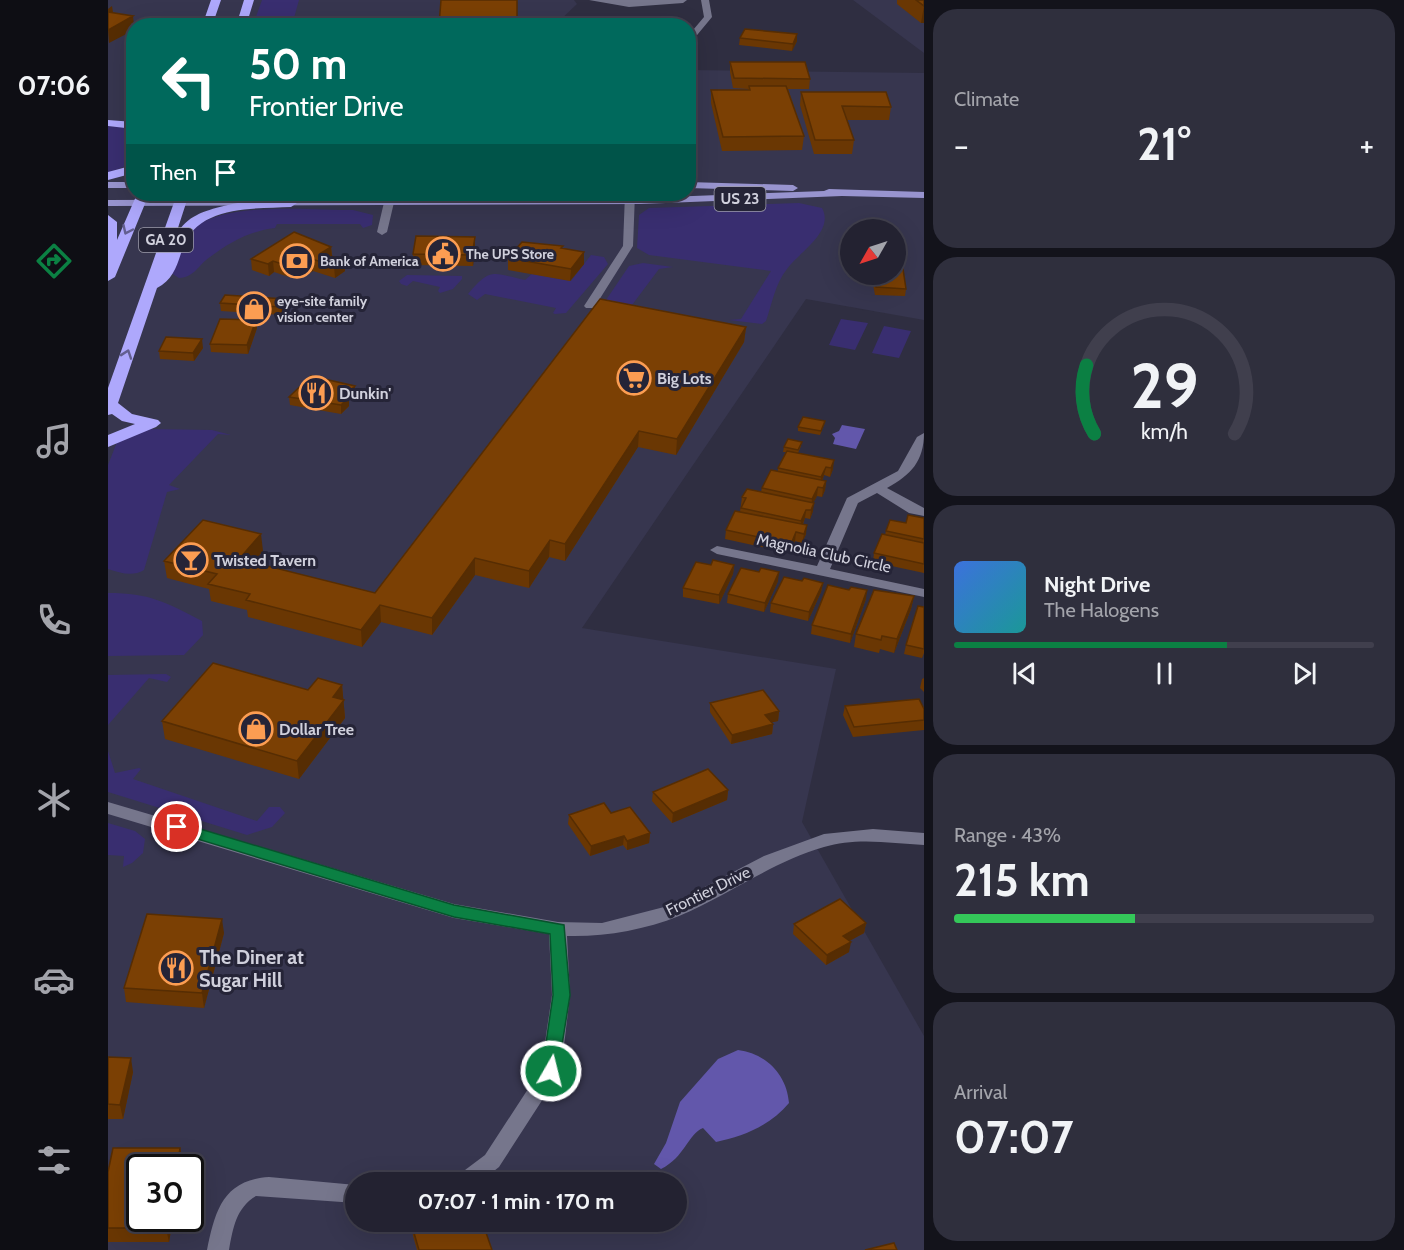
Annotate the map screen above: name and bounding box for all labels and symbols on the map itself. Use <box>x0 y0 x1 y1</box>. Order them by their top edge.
road number: US 23 <box>714 187 766 211</box>
north arrow <box>840 219 906 285</box>
one-way arrow <box>122 224 134 235</box>
road number: GA 20 <box>139 228 193 252</box>
public building icon: The UPS Store <box>425 236 461 272</box>
bank icon: Bank of America <box>279 243 315 279</box>
place label: The UPS Store <box>466 245 554 263</box>
place label: Bank of America <box>320 252 419 270</box>
shop icon: eye-site family vision center <box>236 291 272 327</box>
place label: eye-site family vision center <box>277 292 368 326</box>
one-way arrow <box>120 349 133 360</box>
supermarket icon: Big Lots <box>616 360 652 396</box>
place label: Big Lots <box>657 369 712 388</box>
restaurant icon: Dunkin' <box>298 375 334 411</box>
place label: Dunkin' <box>339 384 391 403</box>
street label: Magnolia Club Circle <box>755 529 893 577</box>
bar icon: Twisted Tavern <box>173 542 209 578</box>
place label: Twisted Tavern <box>214 551 316 570</box>
shop icon: Dollar Tree <box>238 711 274 747</box>
place label: Dollar Tree <box>279 720 354 739</box>
pin <box>151 801 202 852</box>
street label: Frontier Drive <box>663 862 753 920</box>
place label: The Diner at Sugar Hill <box>199 945 304 992</box>
restaurant icon: The Diner at Sugar Hill <box>158 950 194 986</box>
position arrow <box>519 1039 583 1103</box>
speed limit sign: 30 <box>126 1154 204 1232</box>

